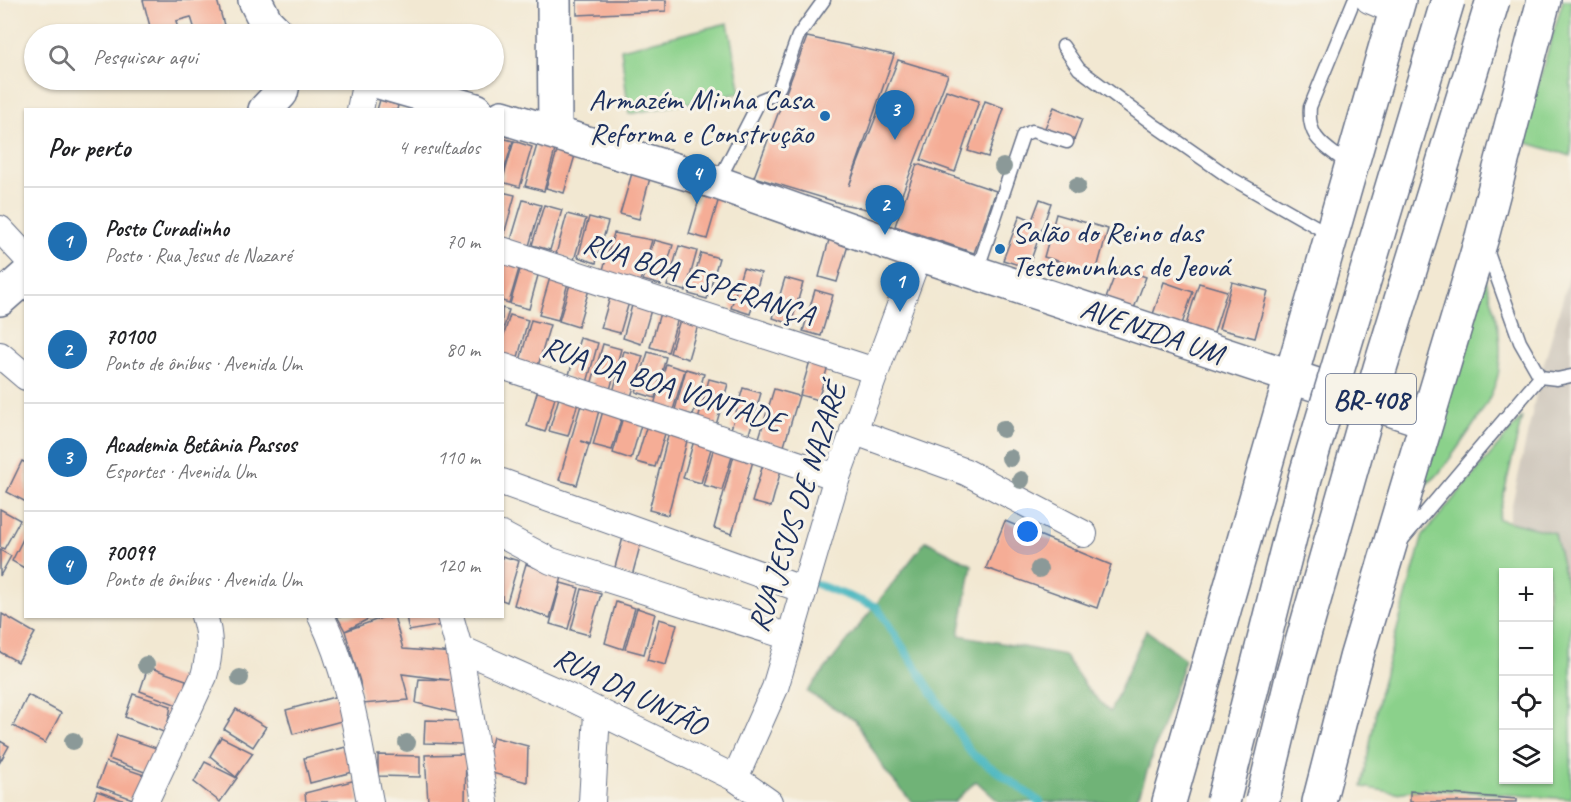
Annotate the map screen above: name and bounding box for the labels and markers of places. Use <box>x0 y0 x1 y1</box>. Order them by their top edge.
place label: Armazém Minha Casa Reforma e Construção <box>589 80 815 152</box>
pin: 3 <box>876 90 914 140</box>
marker: Armazém Minha Casa Reforma e Construção <box>818 109 832 123</box>
pin: 4 <box>678 154 716 204</box>
pin: 2 <box>866 186 904 235</box>
place label: Salão do Reino das Testemunhas de Jeová <box>1012 213 1233 285</box>
marker: Salão do Reino das Testemunhas de Jeová <box>993 242 1007 256</box>
pin: 1 <box>880 262 920 312</box>

